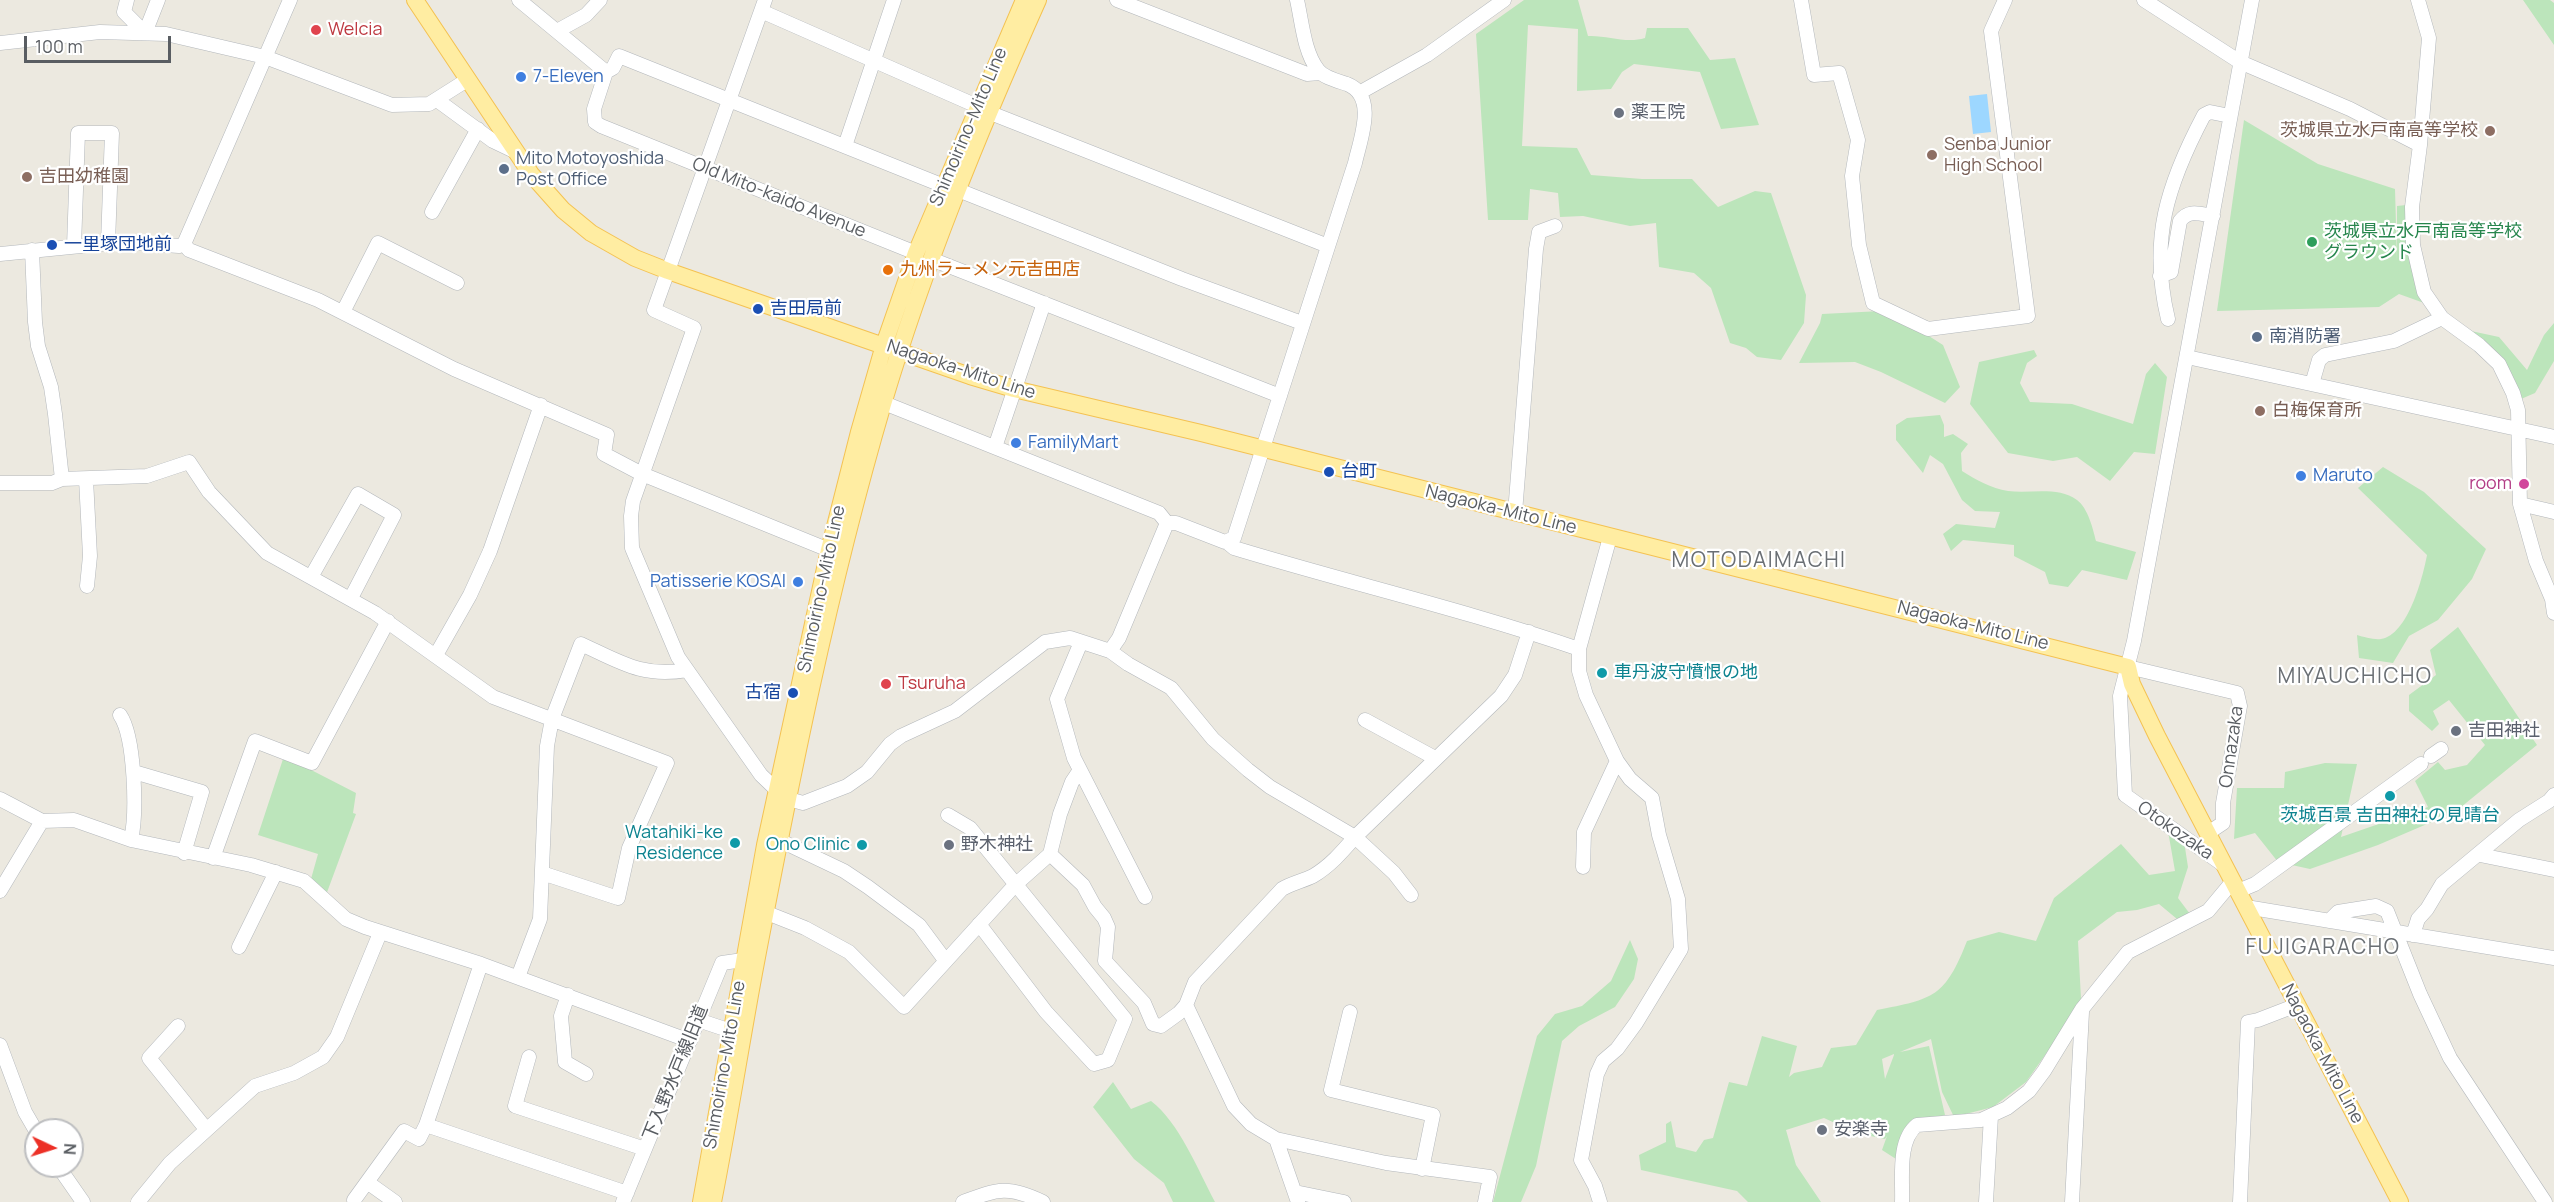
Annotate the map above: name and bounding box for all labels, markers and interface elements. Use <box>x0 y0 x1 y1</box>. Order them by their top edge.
place label: Welcia <box>328 19 382 41</box>
marker: Welcia <box>309 23 323 37</box>
scale bar <box>27 24 174 62</box>
text: 100 m <box>35 34 83 58</box>
street label: Shimoirino-Mito Line <box>926 44 1012 210</box>
place label: 7-Eleven <box>533 66 604 88</box>
marker: 7-Eleven <box>514 70 528 84</box>
place label: 薬王院 <box>1631 102 1685 124</box>
marker: 薬王院 <box>1612 106 1626 120</box>
place label: 茨城県立水戸南高等学校 <box>2280 120 2478 142</box>
marker: 茨城県立水戸南高等学校 <box>2483 124 2497 138</box>
place label: Senba Junior High School <box>1944 134 2051 176</box>
place label: Mito Motoyoshida Post Office <box>516 148 664 190</box>
marker: Senba Junior High School <box>1925 148 1939 162</box>
street label: Old Mito-kaido Avenue <box>689 153 869 243</box>
marker: Mito Motoyoshida Post Office <box>497 162 511 176</box>
place label: 吉田幼稚園 <box>39 166 129 188</box>
marker: 吉田幼稚園 <box>20 170 34 184</box>
place label: 茨城県立水戸南高等学校 グラウンド <box>2324 221 2522 264</box>
place label: 一里塚団地前 <box>64 234 172 256</box>
marker: 茨城県立水戸南高等学校 グラウンド <box>2305 235 2319 249</box>
marker: 一里塚団地前 <box>45 238 59 252</box>
place label: 九州ラーメン元吉田店 <box>900 259 1080 281</box>
marker: 九州ラーメン元吉田店 <box>881 263 895 277</box>
place label: 吉田局前 <box>770 298 842 320</box>
marker: 吉田局前 <box>751 302 765 316</box>
place label: 南消防署 <box>2269 326 2341 348</box>
marker: 南消防署 <box>2250 330 2264 344</box>
street label: Nagaoka-Mito Line <box>884 336 1038 404</box>
place label: 白梅保育所 <box>2272 400 2362 422</box>
marker: 白梅保育所 <box>2253 404 2267 418</box>
place label: FamilyMart <box>1028 432 1119 454</box>
marker: FamilyMart <box>1009 436 1023 450</box>
place label: 台町 <box>1341 461 1377 483</box>
marker: 台町 <box>1322 465 1336 479</box>
place label: Maruto <box>2313 465 2373 487</box>
marker: Maruto <box>2294 469 2308 483</box>
place label: room <box>2469 473 2512 495</box>
marker: room <box>2517 477 2531 491</box>
street label: Nagaoka-Mito Line <box>1423 481 1579 539</box>
street label: Shimoirino-Mito Line <box>794 503 850 675</box>
district label: MOTODAIMACHI <box>1672 548 1846 574</box>
place label: Patisserie KOSAI <box>650 571 786 593</box>
marker: Patisserie KOSAI <box>791 575 805 589</box>
street label: Nagaoka-Mito Line <box>1895 597 2051 655</box>
place label: 車丹波守憤恨の地 <box>1614 662 1758 684</box>
district label: MIYAUCHICHO <box>2278 664 2432 690</box>
marker: 車丹波守憤恨の地 <box>1595 666 1609 680</box>
place label: Tsuruha <box>898 673 966 695</box>
marker: Tsuruha <box>879 677 893 691</box>
place label: 古宿 <box>745 682 781 704</box>
marker: 古宿 <box>786 686 800 700</box>
street label: Onnazaka <box>2216 705 2248 789</box>
place label: 吉田神社 <box>2468 720 2540 742</box>
marker: 吉田神社 <box>2449 724 2463 738</box>
marker: 茨城百景 吉田神社の見晴台 <box>2383 789 2397 803</box>
street label: Otokozaka <box>2133 797 2217 865</box>
place label: 茨城百景 吉田神社の見晴台 <box>2280 805 2500 827</box>
place label: Watahiki-ke Residence <box>625 822 723 864</box>
place label: Ono Clinic <box>766 834 850 856</box>
place label: 野木神社 <box>961 834 1033 856</box>
marker: Watahiki-ke Residence <box>728 836 742 850</box>
marker: Ono Clinic <box>855 838 869 852</box>
marker: 野木神社 <box>942 838 956 852</box>
district label: FUJIGARACHO <box>2246 935 2400 961</box>
street label: Shimoirino-Mito Line <box>700 979 750 1151</box>
street label: Nagaoka-Mito Line <box>2276 980 2368 1128</box>
street label: 下入野水戸線旧道 <box>639 1002 713 1144</box>
north arrow <box>24 1118 84 1178</box>
place label: 安楽寺 <box>1834 1119 1888 1141</box>
marker: 安楽寺 <box>1815 1123 1829 1137</box>
text: N <box>59 1143 81 1156</box>

